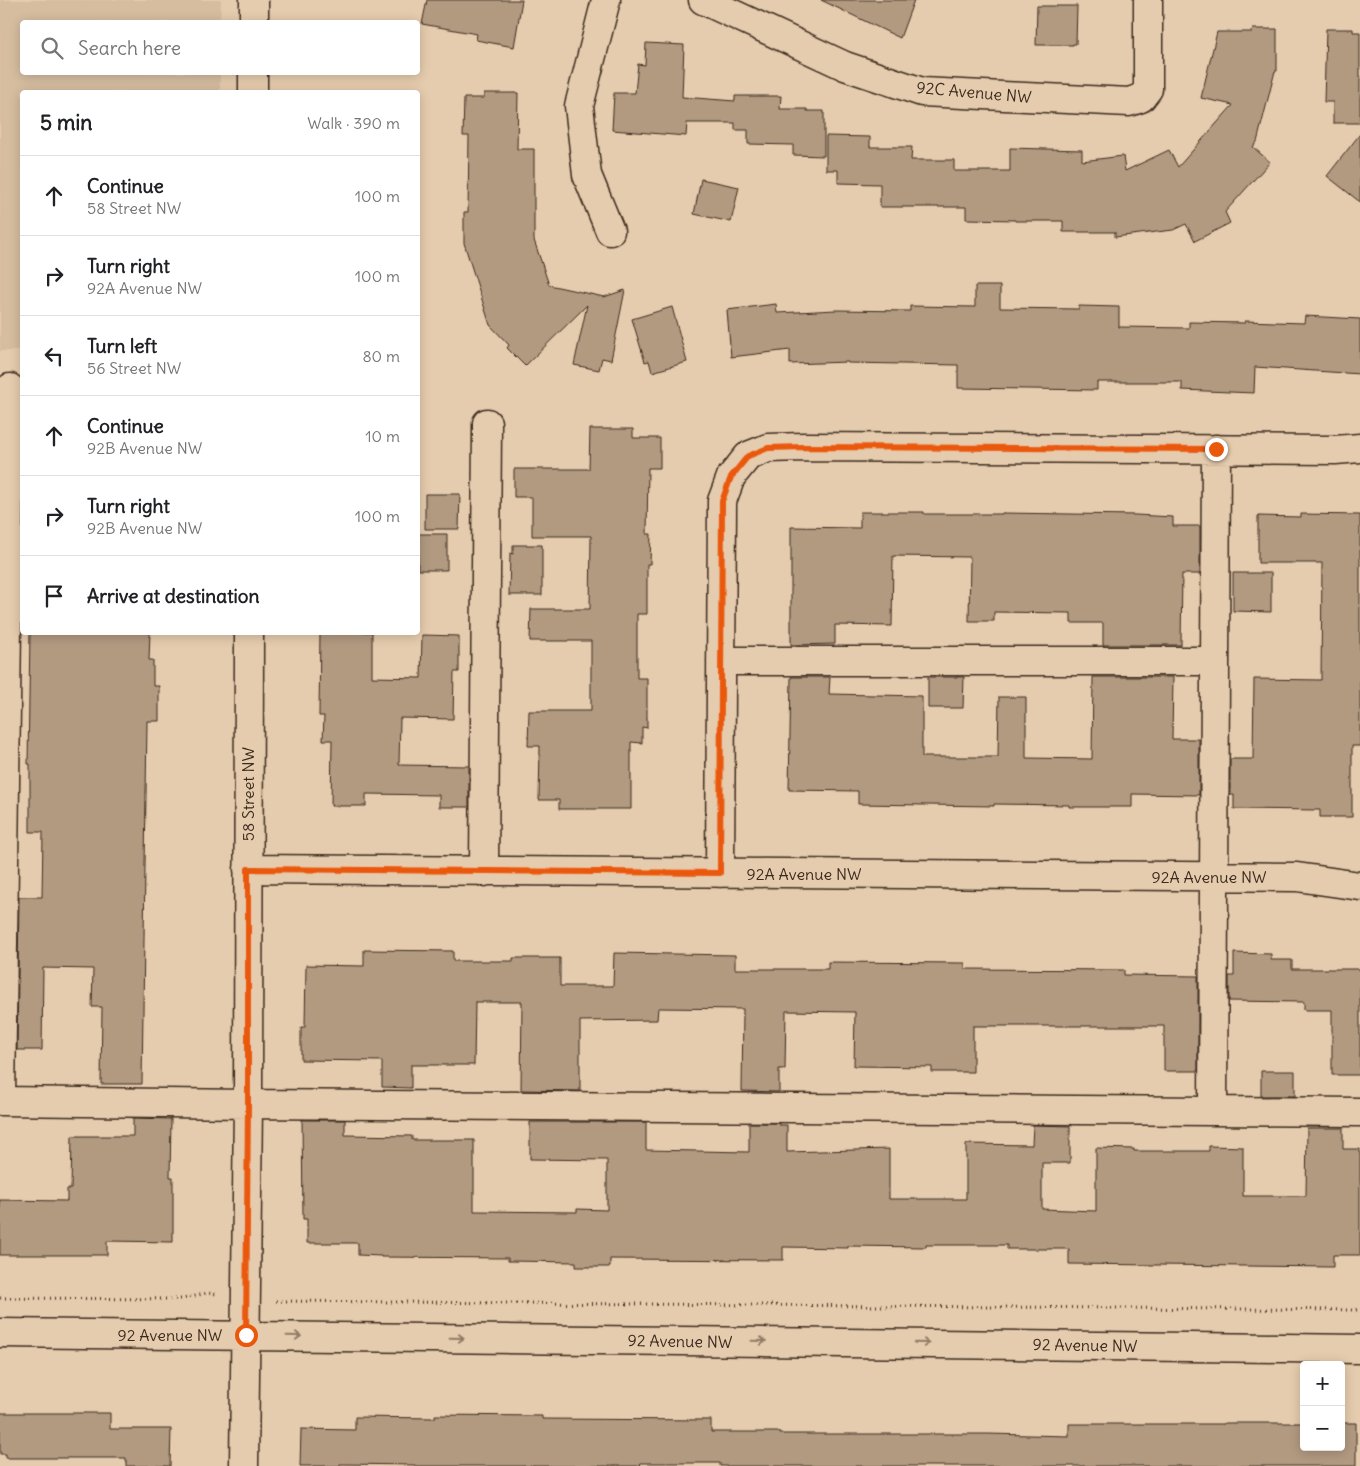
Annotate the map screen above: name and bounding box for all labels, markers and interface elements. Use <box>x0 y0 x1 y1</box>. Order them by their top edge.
search box <box>20 20 420 75</box>
icon: search <box>38 34 66 62</box>
text: Search here <box>78 36 181 60</box>
street label: 92C Avenue NW <box>916 77 1033 107</box>
text: 5 min <box>40 109 92 136</box>
text: Walk · 390 m <box>307 113 400 133</box>
text: Continue <box>87 174 164 198</box>
icon: ahead <box>40 182 68 210</box>
text: 100 m <box>355 186 400 206</box>
text: 58 Street NW <box>87 198 181 218</box>
text: Turn right <box>87 254 170 278</box>
icon: right <box>40 262 68 290</box>
text: 100 m <box>355 266 400 286</box>
text: 92A Avenue NW <box>87 278 202 298</box>
text: Turn left <box>87 334 157 358</box>
icon: left <box>40 342 68 370</box>
text: 80 m <box>362 346 400 366</box>
text: 56 Street NW <box>87 358 181 378</box>
text: Continue <box>87 414 164 438</box>
icon: ahead <box>40 422 68 450</box>
text: 10 m <box>365 426 400 446</box>
text: 92B Avenue NW <box>87 438 202 458</box>
route end <box>1205 438 1228 461</box>
text: Turn right <box>87 494 170 518</box>
icon: right <box>40 502 68 530</box>
text: 100 m <box>355 506 400 526</box>
text: 92B Avenue NW <box>87 518 202 538</box>
icon: arrive <box>40 582 68 610</box>
text: Arrive at destination <box>87 584 260 608</box>
street label: 58 Street NW <box>238 746 258 841</box>
street label: 92A Avenue NW <box>746 864 862 884</box>
street label: 92A Avenue NW <box>1151 867 1267 887</box>
route start <box>235 1324 258 1347</box>
street label: 92 Avenue NW <box>118 1325 223 1345</box>
street label: 92 Avenue NW <box>627 1330 733 1352</box>
one-way arrow <box>286 1331 302 1341</box>
one-way arrow <box>448 1333 464 1343</box>
street label: 92 Avenue NW <box>1032 1334 1138 1356</box>
one-way arrow <box>751 1337 767 1346</box>
one-way arrow <box>913 1339 929 1348</box>
map controls <box>1300 1361 1345 1451</box>
button: + <box>1300 1361 1345 1406</box>
button: − <box>1300 1406 1345 1451</box>

